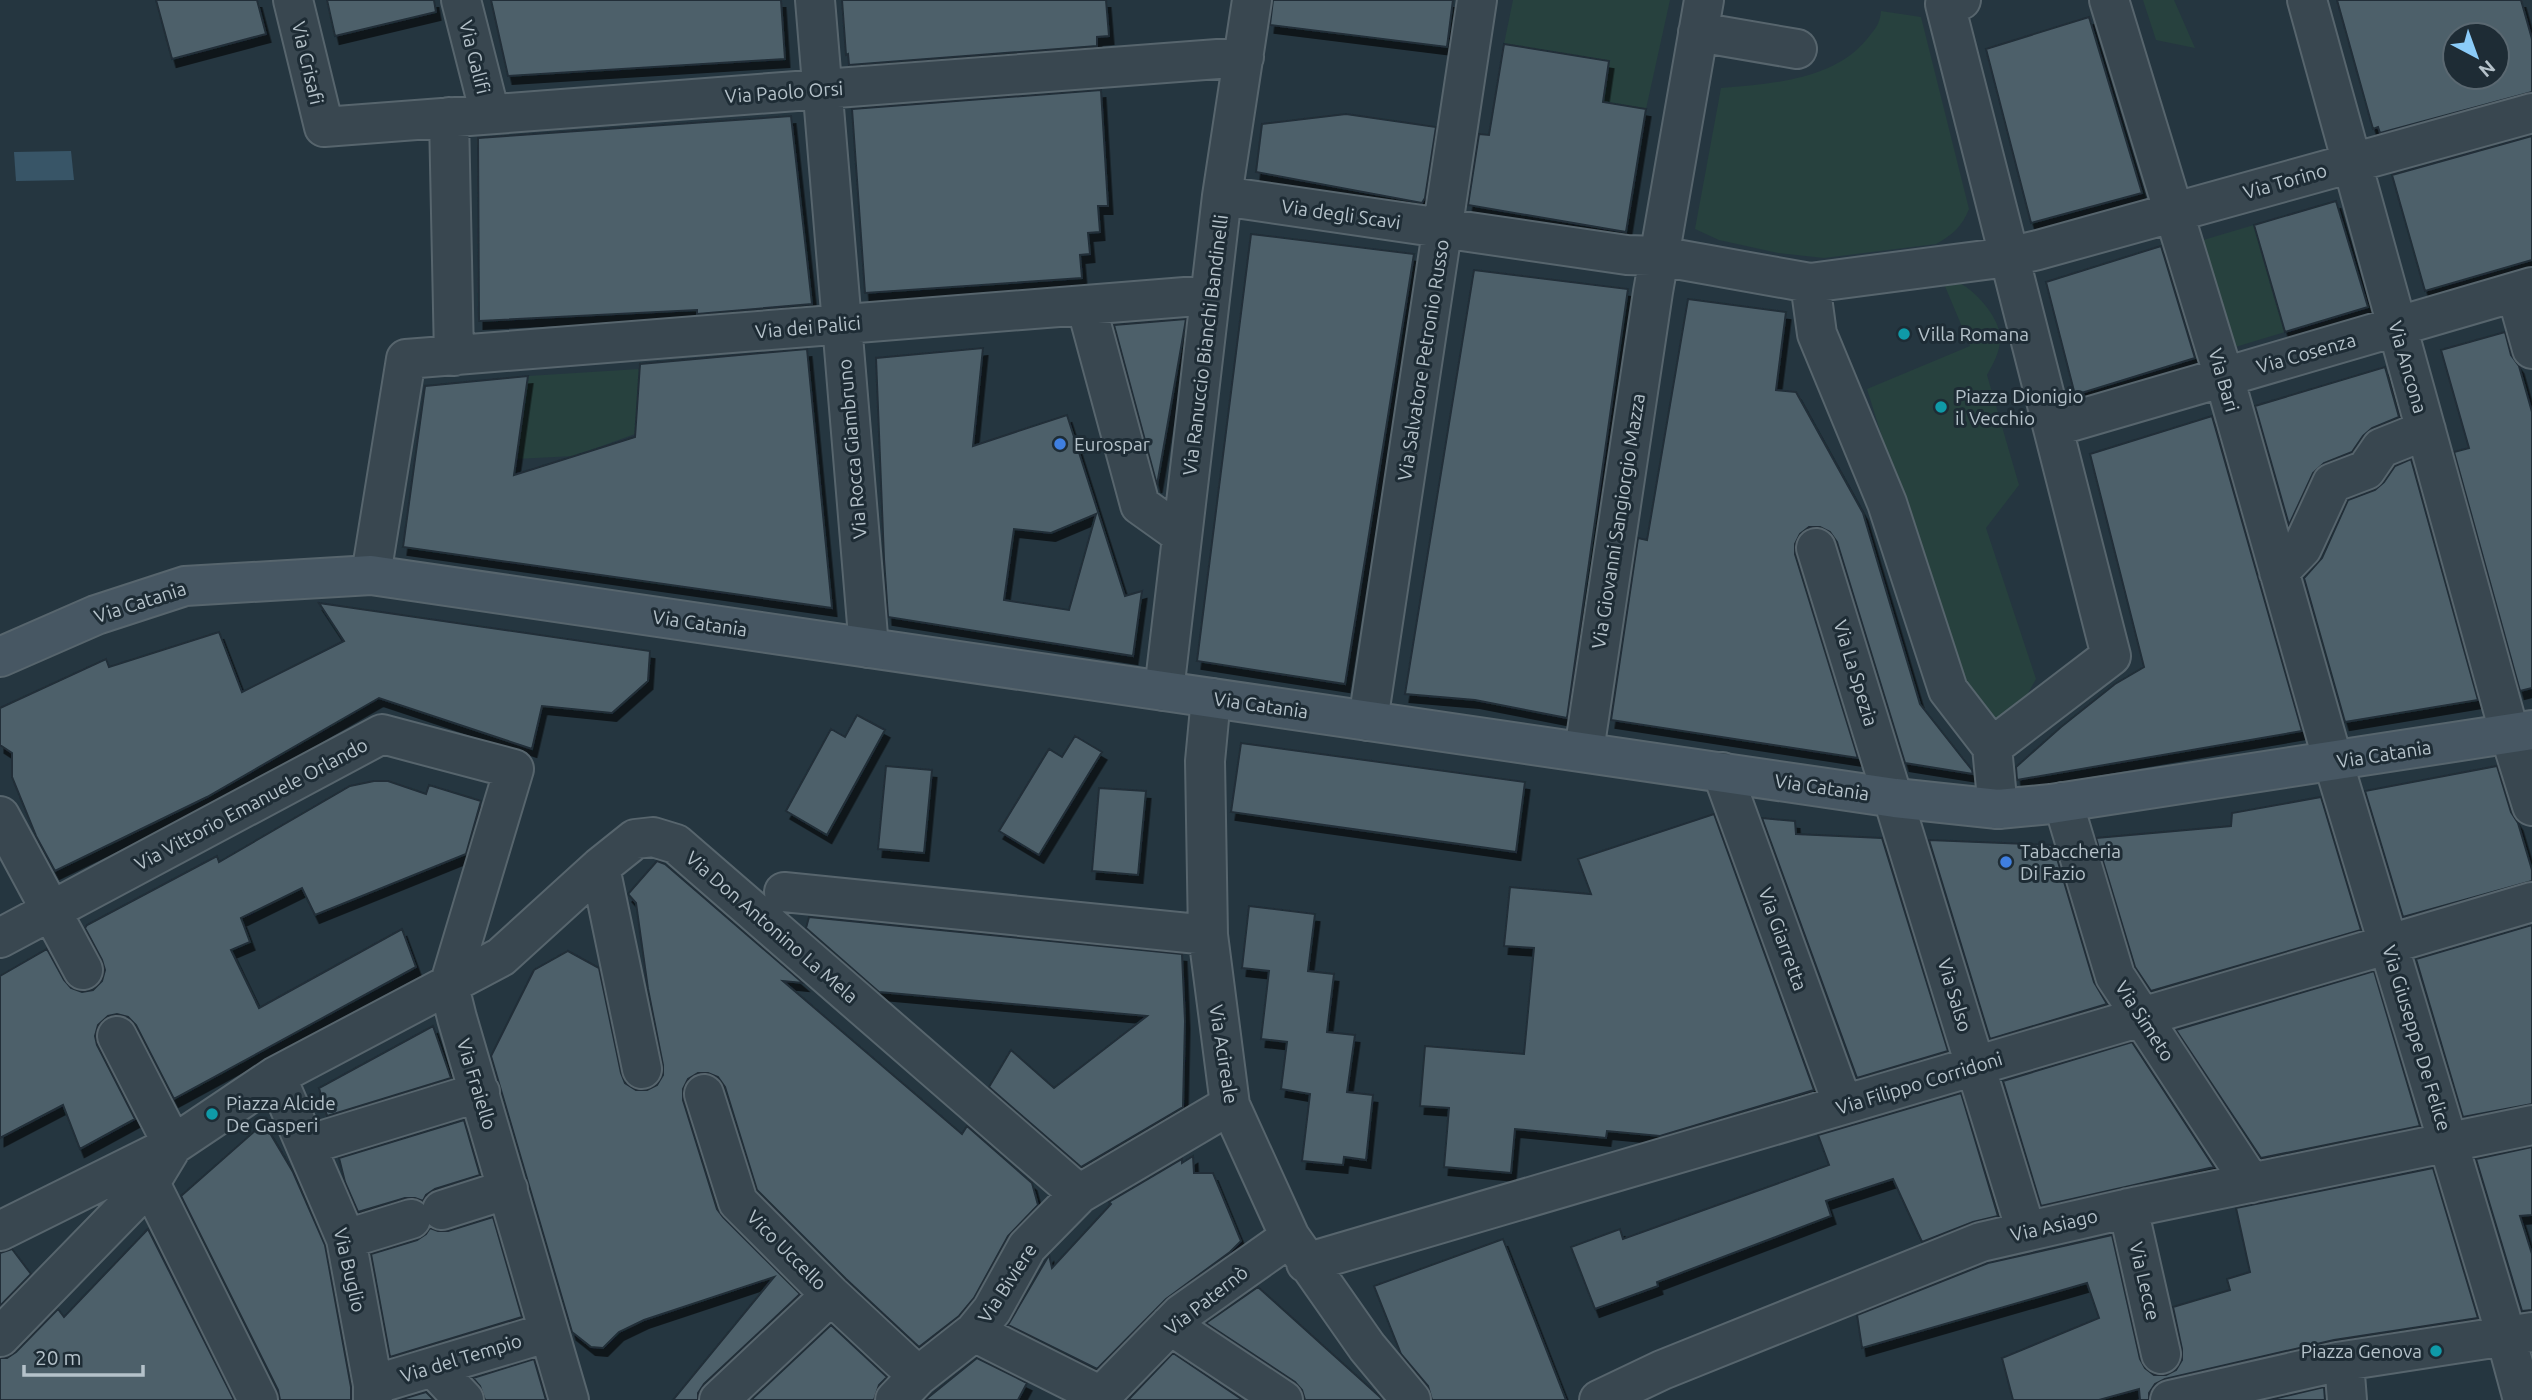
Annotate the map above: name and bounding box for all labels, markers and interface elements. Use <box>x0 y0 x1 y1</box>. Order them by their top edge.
street label: Via Galifi <box>455 18 495 96</box>
street label: Via Crisafi <box>288 19 328 107</box>
north arrow <box>2441 21 2511 91</box>
text: N <box>2475 56 2500 82</box>
street label: Via Paolo Orsi <box>724 77 844 107</box>
street label: Via Torino <box>2241 159 2329 203</box>
street label: Via degli Scavi <box>1280 195 1402 233</box>
street label: Via Ranuccio Bianchi Bandinelli <box>1178 213 1232 477</box>
street label: Via Salvatore Petronio Russo <box>1393 238 1453 482</box>
street label: Via dei Palici <box>754 311 862 343</box>
street label: Via Ancona <box>2384 318 2432 416</box>
place label: Villa Romana <box>1918 323 2029 345</box>
marker: Villa Romana <box>1896 326 1912 342</box>
street label: Via Cosenza <box>2254 328 2358 378</box>
street label: Via Bari <box>2204 346 2244 414</box>
street label: Via Rocca Giambruno <box>833 358 871 540</box>
place label: Piazza Dionigio il Vecchio <box>1955 385 2084 429</box>
street label: Via Giovanni Sangiorgio Mazza <box>1587 392 1649 650</box>
marker: Piazza Dionigio il Vecchio <box>1933 399 1949 415</box>
place label: Eurospar <box>1074 433 1150 455</box>
marker: Eurospar <box>1052 436 1068 452</box>
street label: Via Catania <box>91 577 189 627</box>
street label: Via Catania <box>651 605 749 641</box>
street label: Via La Spezia <box>1829 617 1883 729</box>
street label: Via Catania <box>1212 687 1310 723</box>
street label: Via Vittorio Emanuele Orlando <box>131 733 371 875</box>
street label: Via Catania <box>2335 736 2433 772</box>
street label: Via Catania <box>1773 769 1871 805</box>
place label: Tabaccheria Di Fazio <box>2020 840 2121 884</box>
street label: Via Don Antonino La Mela <box>682 846 862 1008</box>
marker: Tabaccheria Di Fazio <box>1998 854 2014 870</box>
street label: Via Giarretta <box>1754 885 1812 993</box>
street label: Via Giuseppe De Felice <box>2378 943 2456 1133</box>
street label: Via Salso <box>1933 956 1977 1034</box>
street label: Via Simeto <box>2111 977 2179 1065</box>
street label: Via Acireale <box>1205 1003 1243 1105</box>
street label: Via Fraiello <box>453 1036 501 1132</box>
street label: Via Filippo Corridoni <box>1833 1047 2005 1119</box>
place label: Piazza Alcide De Gasperi <box>226 1092 336 1136</box>
marker: Piazza Alcide De Gasperi <box>204 1106 220 1122</box>
street label: Via Asiago <box>2008 1204 2100 1246</box>
street label: Vico Uccello <box>743 1206 831 1294</box>
street label: Via Buglio <box>330 1226 370 1314</box>
street label: Via Biviere <box>973 1239 1041 1327</box>
street label: Via Lecce <box>2125 1240 2165 1322</box>
street label: Via Paternò <box>1160 1261 1252 1339</box>
street label: Via del Tempio <box>398 1329 524 1387</box>
scale bar <box>24 1334 144 1378</box>
place label: Piazza Genova <box>2301 1340 2422 1362</box>
marker: Piazza Genova <box>2428 1343 2444 1359</box>
text: 20 m <box>35 1345 82 1369</box>

